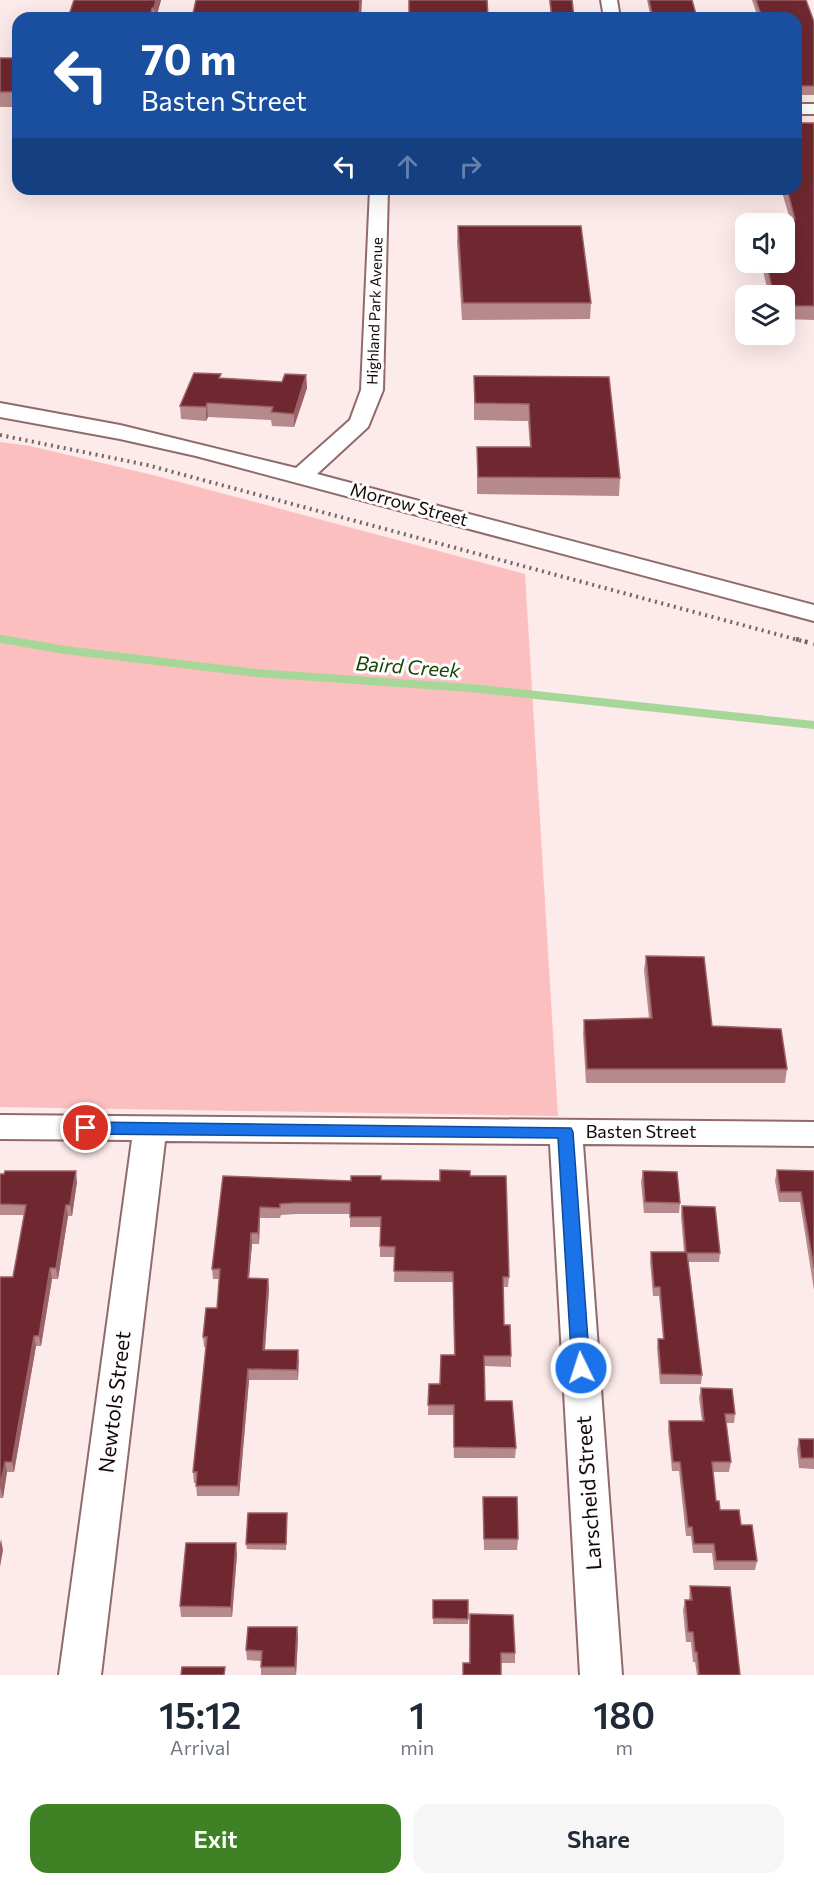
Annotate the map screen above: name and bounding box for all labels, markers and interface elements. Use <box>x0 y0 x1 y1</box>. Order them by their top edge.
text: 70 m <box>141 32 236 84</box>
icon: left <box>42 36 120 114</box>
text: Basten Street <box>141 84 307 117</box>
icon: left <box>328 150 361 183</box>
icon: ahead <box>391 150 424 183</box>
icon: right <box>454 150 487 183</box>
map controls <box>735 213 795 345</box>
button: sound <box>735 213 795 273</box>
street label: Highland Park Avenue <box>362 237 386 385</box>
button: layers <box>735 285 795 345</box>
street label: Morrow Street <box>348 478 471 530</box>
water label: Baird Creek <box>355 650 462 682</box>
pin <box>60 1102 111 1153</box>
icon: arrive <box>69 1111 102 1144</box>
street label: Basten Street <box>586 1120 696 1142</box>
street label: Newtols Street <box>92 1329 135 1474</box>
position arrow <box>549 1336 613 1400</box>
street label: Larscheid Street <box>570 1415 605 1571</box>
text: 15:12 <box>159 1692 241 1736</box>
text: 1 <box>409 1692 425 1736</box>
text: 180 <box>593 1692 655 1736</box>
text: Arrival <box>170 1735 230 1759</box>
text: min <box>400 1735 434 1759</box>
text: m <box>615 1735 633 1759</box>
button: Exit <box>30 1804 401 1873</box>
button: Share <box>413 1804 784 1873</box>

